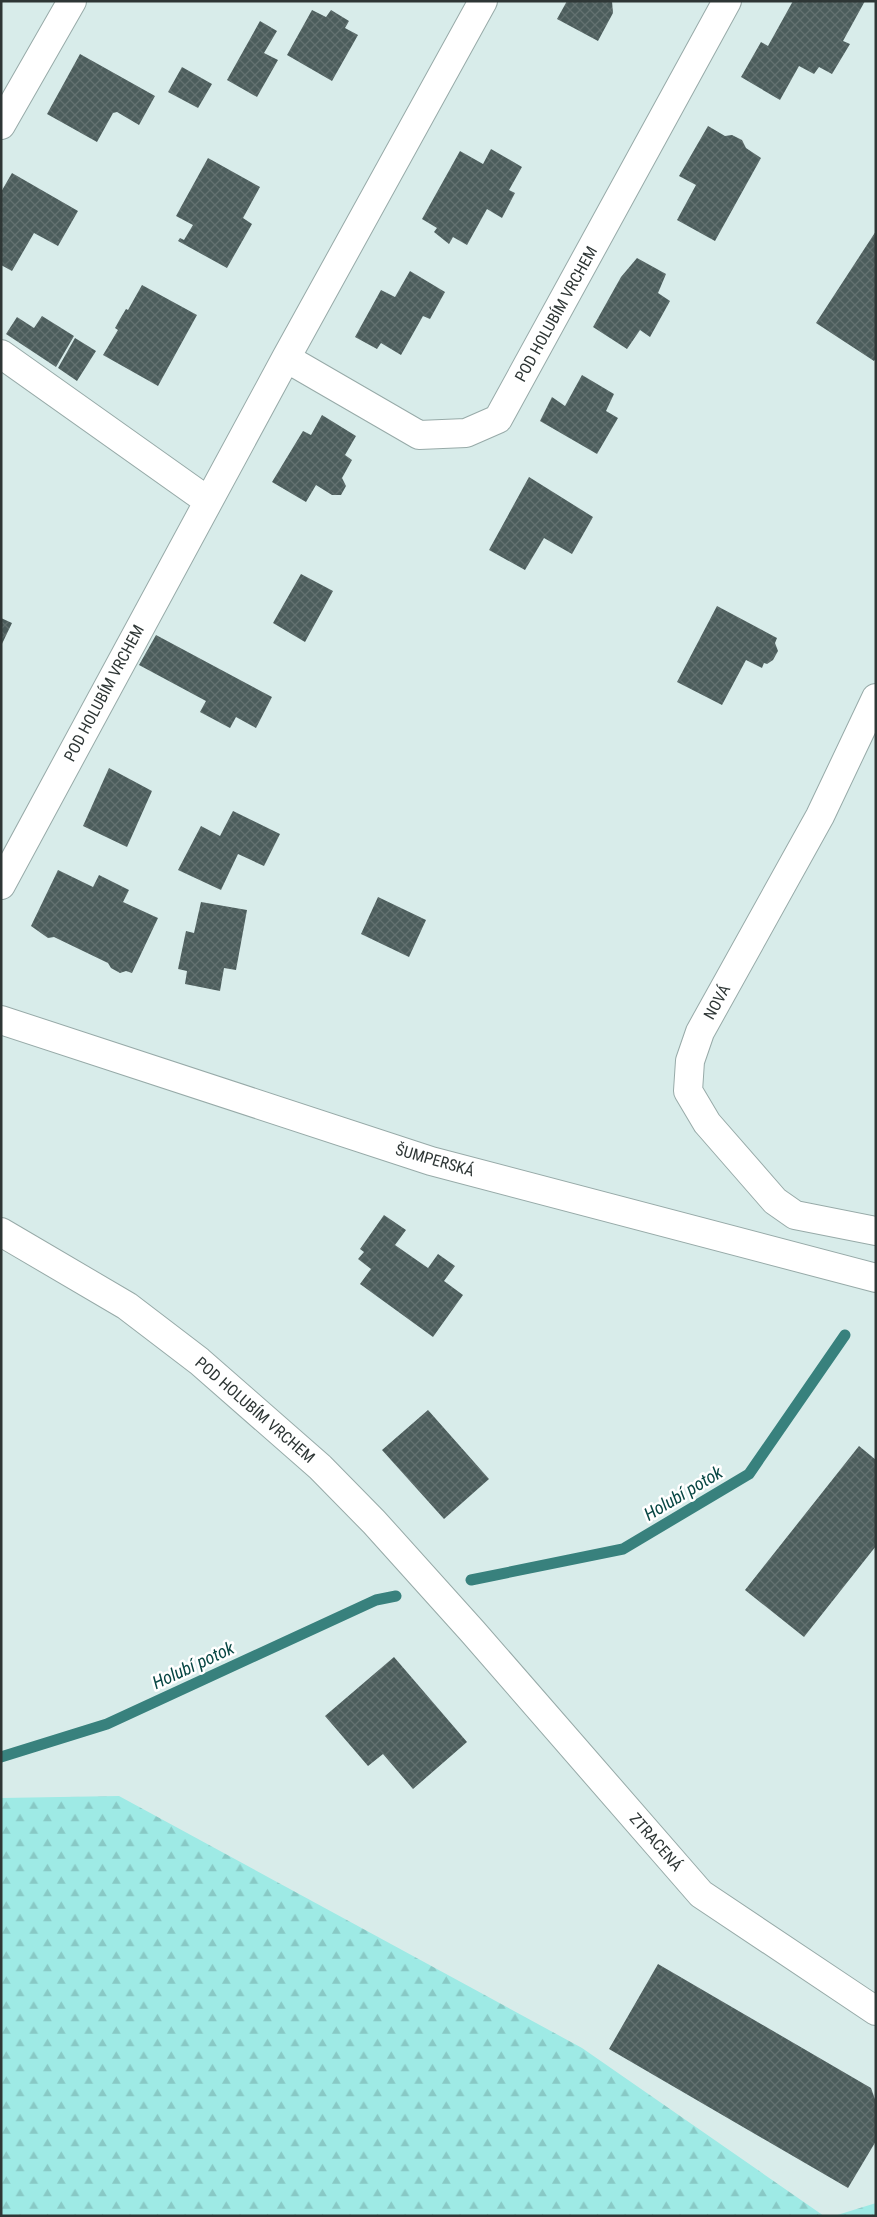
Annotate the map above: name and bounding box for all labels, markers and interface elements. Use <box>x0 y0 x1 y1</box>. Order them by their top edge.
street label: POD HOLUBÍM VRCHEM <box>511 243 601 385</box>
street label: POD HOLUBÍM VRCHEM <box>60 621 148 765</box>
street label: NOVÁ <box>700 981 734 1023</box>
street label: ŠUMPERSKÁ <box>393 1140 477 1180</box>
street label: POD HOLUBÍM VRCHEM <box>191 1353 319 1467</box>
water label: Holubí potok <box>640 1461 727 1525</box>
water label: Holubí potok <box>149 1636 238 1693</box>
street label: ZTRACENÁ <box>626 1809 686 1875</box>

